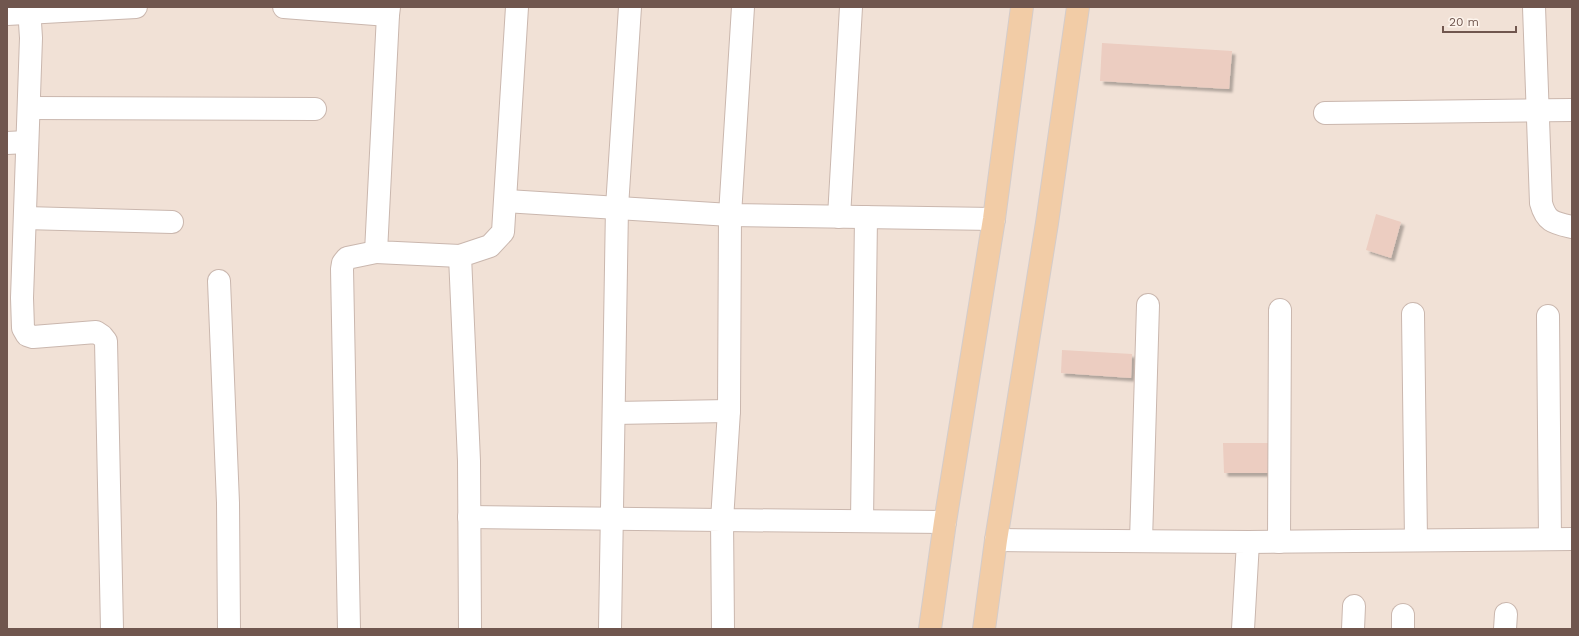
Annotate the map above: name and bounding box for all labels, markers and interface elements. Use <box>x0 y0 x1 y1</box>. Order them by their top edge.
scale bar <box>1443 8 1516 34</box>
text: 20 m <box>1449 15 1479 29</box>

